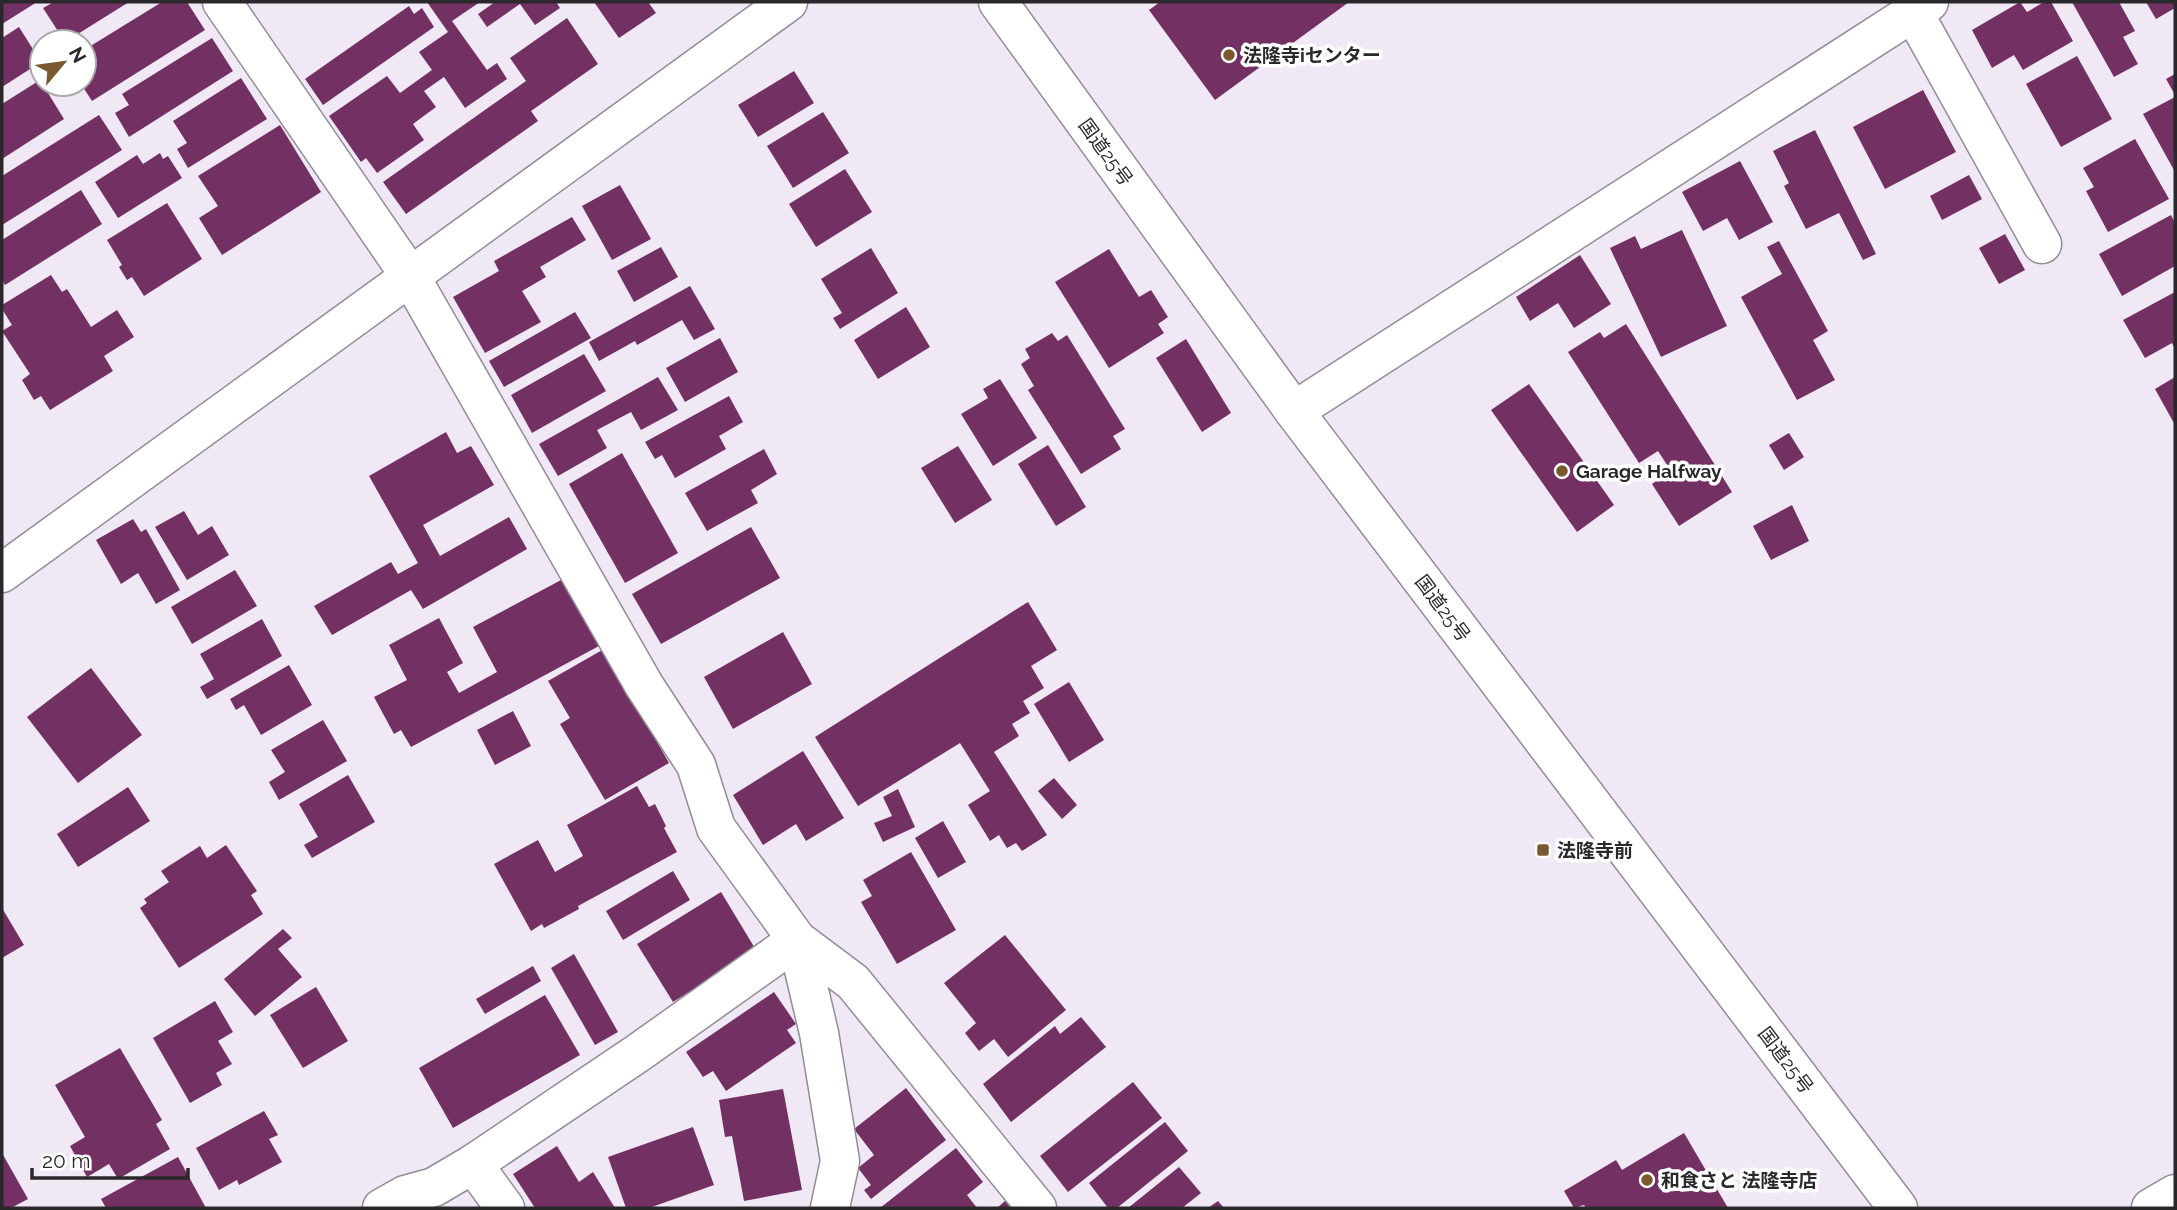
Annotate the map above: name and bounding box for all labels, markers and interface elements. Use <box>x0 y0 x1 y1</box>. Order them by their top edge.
north arrow <box>28 28 98 98</box>
text: N <box>65 43 91 66</box>
place label: 法隆寺iセンター <box>1243 44 1381 66</box>
marker: 法隆寺iセンター <box>1221 47 1237 63</box>
street label: 国道25号 <box>1074 114 1138 190</box>
place label: Garage Halfway <box>1576 460 1722 482</box>
marker: Garage Halfway <box>1554 463 1570 479</box>
street label: 国道25号 <box>1411 571 1475 645</box>
place label: 法隆寺前 <box>1557 839 1633 861</box>
marker: 法隆寺前 <box>1535 842 1551 858</box>
street label: 国道25号 <box>1754 1023 1818 1097</box>
scale bar <box>32 1136 187 1180</box>
text: 20 m <box>42 1148 90 1173</box>
place label: 和食さと 法隆寺店 <box>1661 1169 1818 1191</box>
marker: 和食さと 法隆寺店 <box>1639 1172 1655 1188</box>

